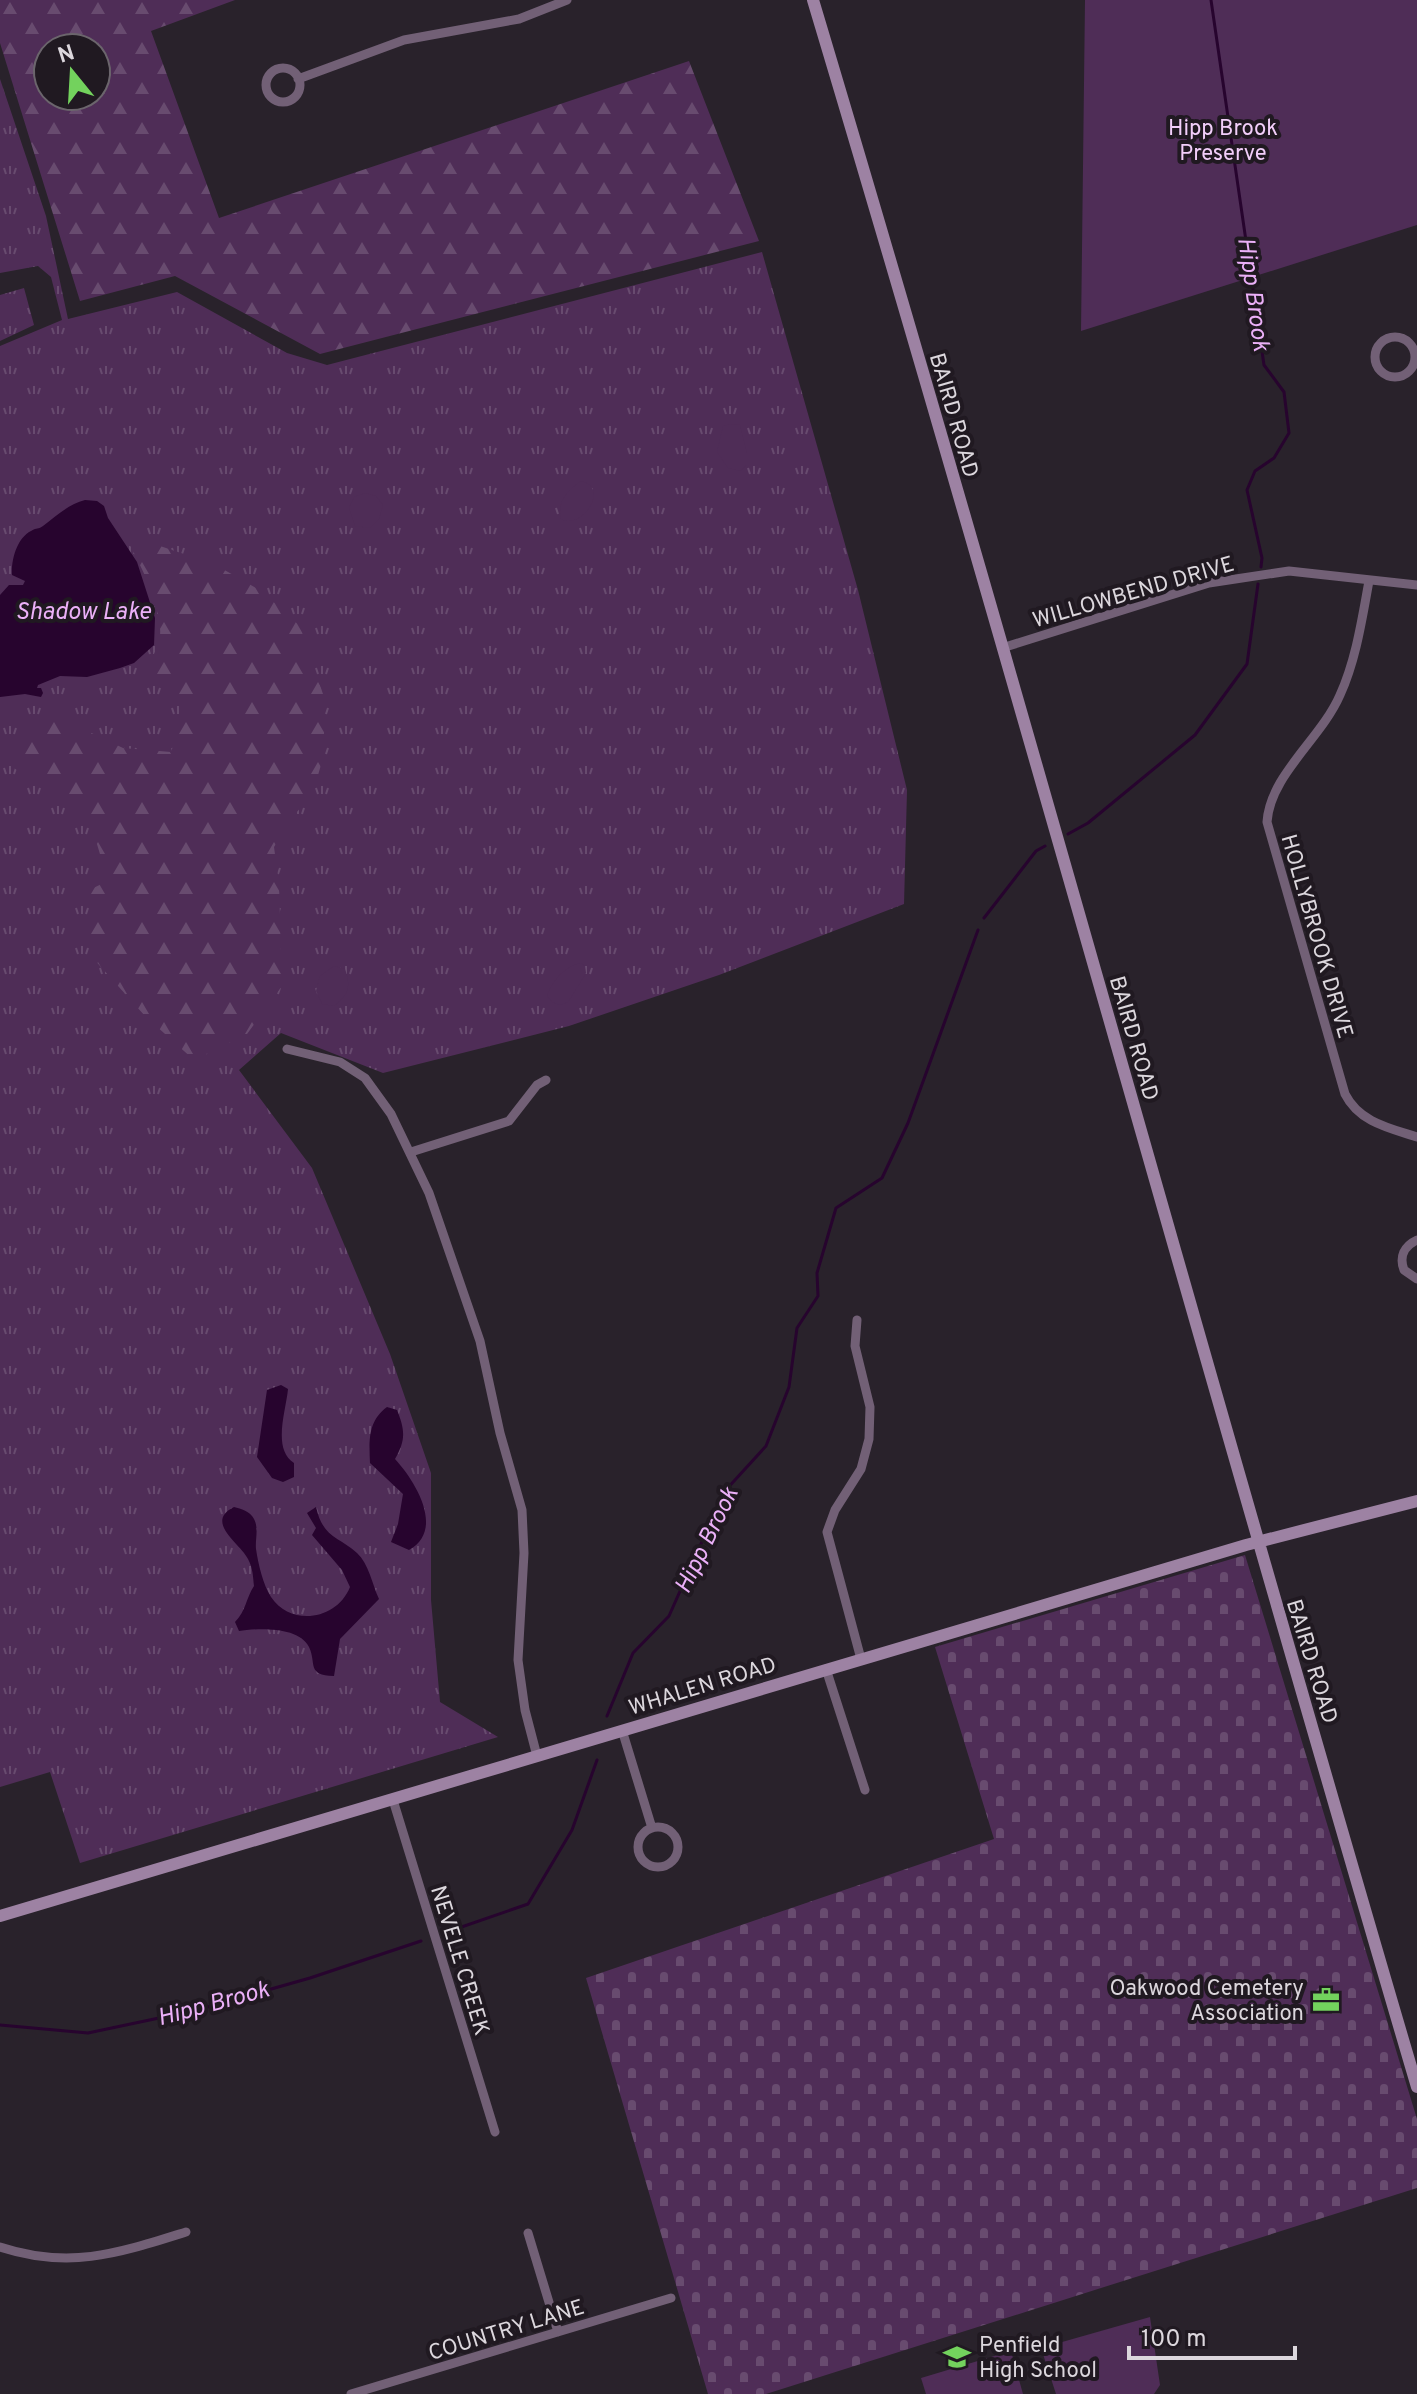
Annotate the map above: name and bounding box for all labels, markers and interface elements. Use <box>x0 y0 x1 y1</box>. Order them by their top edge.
north arrow <box>32 32 112 112</box>
text: N <box>55 40 78 71</box>
park label: Hipp Brook Preserve <box>1168 116 1278 168</box>
water label: Hipp Brook <box>1229 235 1275 354</box>
street label: BAIRD ROAD <box>922 350 983 481</box>
street label: WILLOWBEND DRIVE <box>1030 552 1238 635</box>
water label: Shadow Lake <box>15 598 151 628</box>
street label: HOLLYBROOK DRIVE <box>1274 832 1358 1042</box>
street label: BAIRD ROAD <box>1102 973 1163 1104</box>
water label: Hipp Brook <box>669 1482 747 1599</box>
street label: BAIRD ROAD <box>1279 1596 1342 1727</box>
street label: WHALEN ROAD <box>626 1652 780 1723</box>
street label: NEVELE CREEK <box>423 1883 494 2039</box>
water label: Hipp Brook <box>154 1975 274 2034</box>
place label: Oakwood Cemetery Association <box>1110 1976 1304 2028</box>
office icon: Oakwood Cemetery Association <box>1311 1985 1341 2015</box>
street label: COUNTRY LANE <box>425 2295 588 2368</box>
scale bar <box>1129 2310 1295 2360</box>
text: 100 m <box>1141 2325 1207 2355</box>
place label: Penfield High School <box>979 2333 1097 2385</box>
school or university icon: Penfield High School <box>942 2342 972 2372</box>

